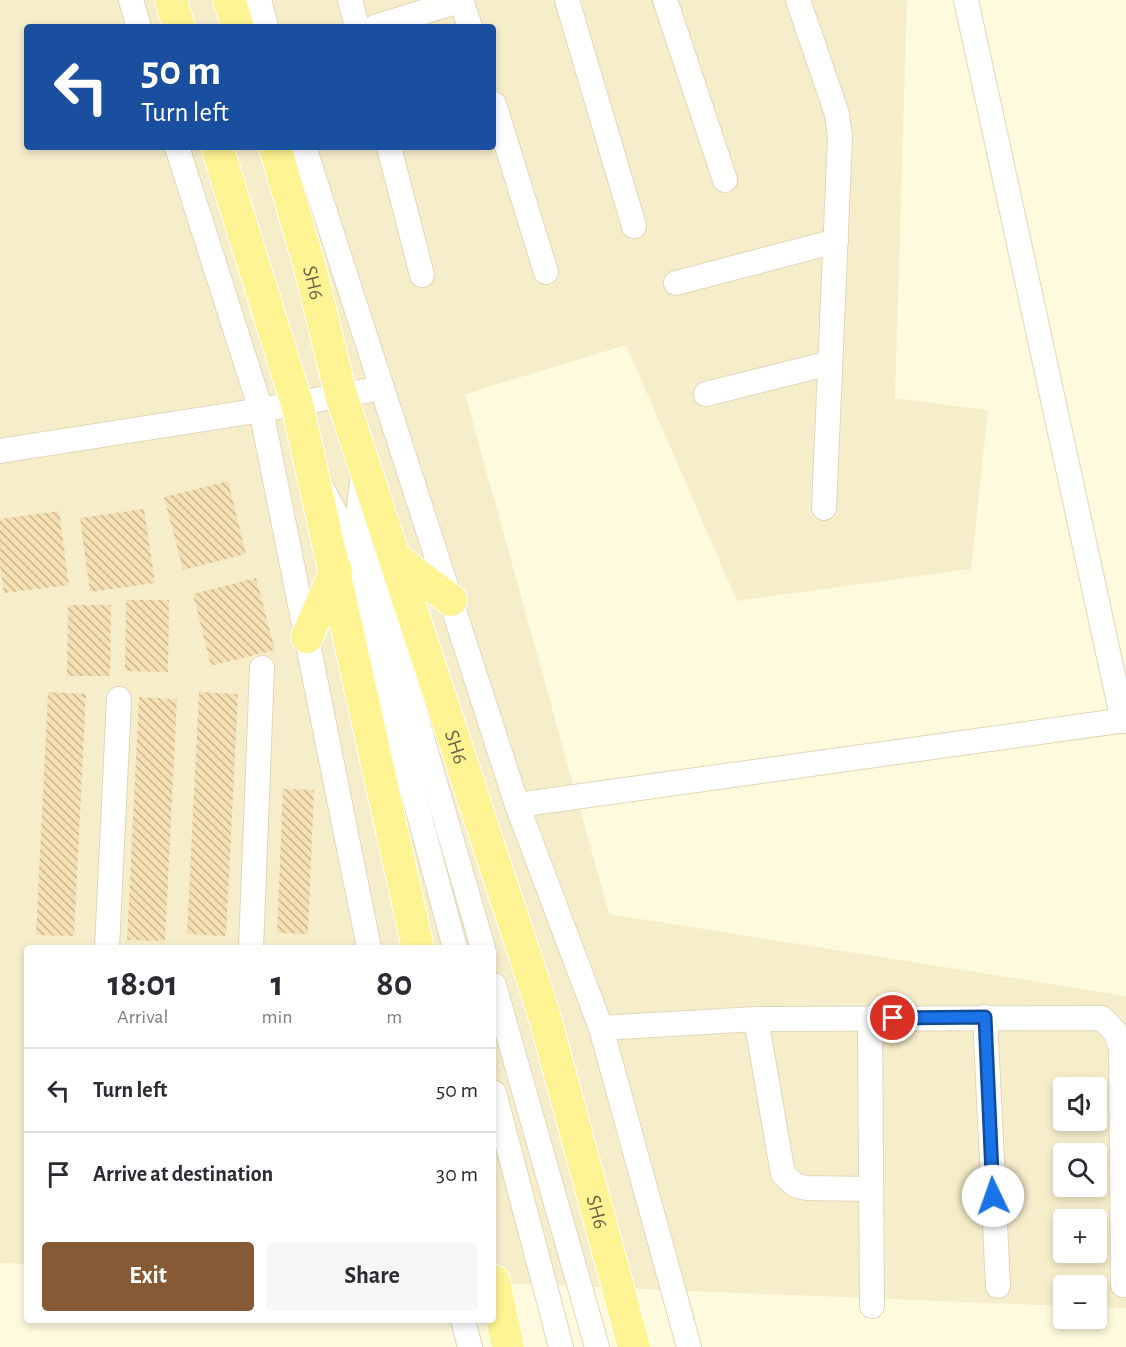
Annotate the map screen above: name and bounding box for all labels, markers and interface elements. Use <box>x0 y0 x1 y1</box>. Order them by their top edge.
icon: left <box>42 48 120 126</box>
text: 50 m <box>141 50 221 92</box>
text: Turn left <box>141 99 229 126</box>
street label: SH6 <box>299 264 328 302</box>
street label: SH6 <box>441 727 472 766</box>
text: 18:01 <box>107 966 178 1002</box>
text: 1 <box>271 966 284 1002</box>
text: 80 <box>376 966 413 1002</box>
pin <box>867 992 918 1043</box>
icon: arrive <box>876 1001 909 1034</box>
text: Arrival <box>117 1007 168 1027</box>
text: min <box>261 1007 293 1027</box>
text: m <box>386 1007 402 1027</box>
icon: left <box>42 1074 75 1107</box>
map controls <box>1053 1077 1107 1329</box>
button: sound <box>1053 1077 1107 1131</box>
text: Turn left <box>93 1079 167 1101</box>
text: 50 m <box>436 1079 478 1101</box>
button: search <box>1053 1143 1107 1197</box>
icon: arrive <box>42 1158 75 1191</box>
text: Arrive at destination <box>93 1163 273 1185</box>
text: 30 m <box>436 1163 478 1185</box>
position arrow <box>961 1164 1025 1228</box>
street label: SH6 <box>583 1193 612 1231</box>
button: + <box>1053 1209 1107 1263</box>
button: Exit <box>42 1242 254 1311</box>
button: Share <box>266 1242 478 1311</box>
button: − <box>1053 1275 1107 1329</box>

